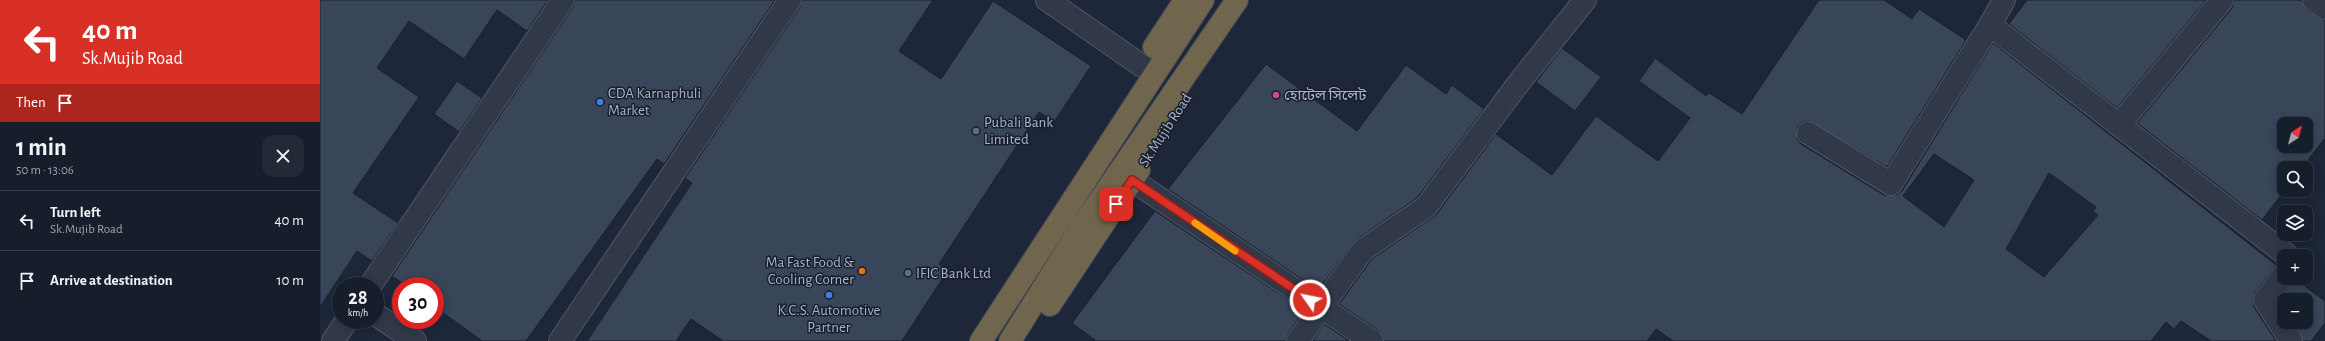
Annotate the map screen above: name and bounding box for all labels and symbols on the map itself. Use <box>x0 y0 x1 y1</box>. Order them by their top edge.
place label: CDA Karnaphuli Market <box>608 86 701 118</box>
place label: হোটেল সিলেট <box>1284 87 1367 103</box>
marker: হোটেল সিলেট <box>1271 90 1281 100</box>
street label: Sk.Mujib Road <box>1136 91 1195 170</box>
marker: CDA Karnaphuli Market <box>595 97 605 107</box>
place label: Pubali Bank Limited <box>984 115 1053 147</box>
north arrow <box>2277 117 2313 153</box>
marker: Pubali Bank Limited <box>971 126 981 136</box>
pin <box>1099 187 1133 221</box>
place label: Ma Fast Food & Cooling Corner <box>766 255 855 287</box>
marker: Ma Fast Food & Cooling Corner <box>857 266 867 276</box>
place label: IFIC Bank Ltd <box>916 266 991 281</box>
marker: IFIC Bank Ltd <box>903 268 913 278</box>
speed limit sign: 30 <box>392 277 444 329</box>
position arrow <box>1289 279 1331 321</box>
marker: K.C.S. Automotive Partner <box>824 290 834 300</box>
place label: K.C.S. Automotive Partner <box>778 303 881 335</box>

